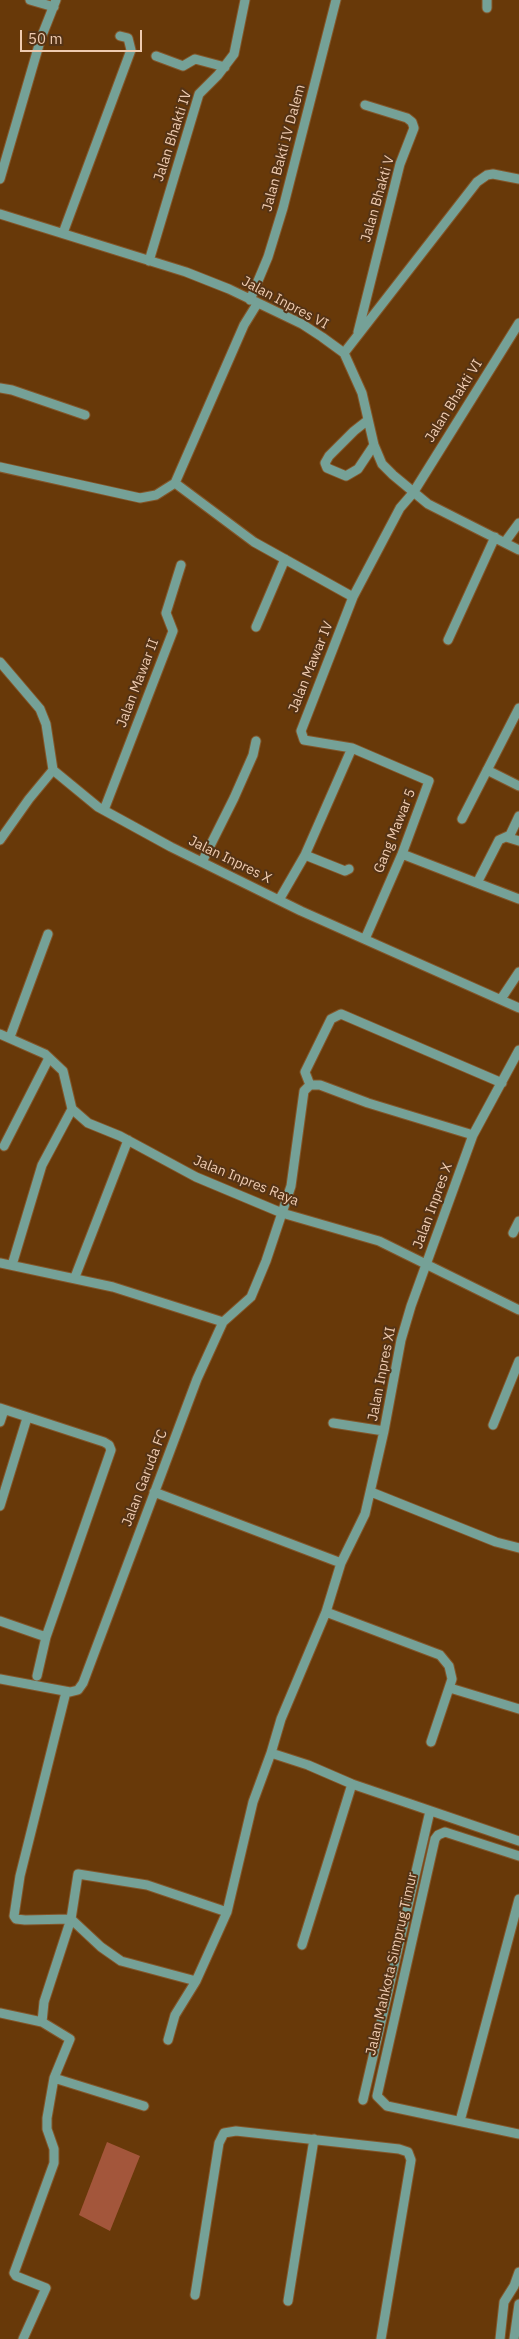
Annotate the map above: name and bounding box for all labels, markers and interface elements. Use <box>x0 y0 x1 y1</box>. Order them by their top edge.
scale bar <box>22 20 145 52</box>
text: 50 m <box>28 29 63 48</box>
street label: Jalan Bakti IV Dalem <box>259 83 309 213</box>
street label: Jalan Bhakti IV <box>150 88 196 184</box>
street label: Jalan Bhakti V <box>358 154 398 244</box>
street label: Jalan Inpres VI <box>239 273 331 333</box>
street label: Jalan Bhakti VI <box>422 356 486 446</box>
street label: Jalan Mawar IV <box>285 619 337 715</box>
street label: Jalan Mawar II <box>113 636 163 730</box>
street label: Gang Mawar 5 <box>370 786 420 876</box>
street label: Jalan Inpres X <box>186 833 274 887</box>
street label: Jalan Inpres Raya <box>191 1152 301 1210</box>
street label: Jalan Inpres X <box>410 1161 456 1251</box>
street label: Jalan Inpres XI <box>365 1325 399 1423</box>
street label: Jalan Garuda FC <box>119 1427 171 1529</box>
street label: Jalan Mahkota Simprug Timur <box>363 1871 421 2057</box>

